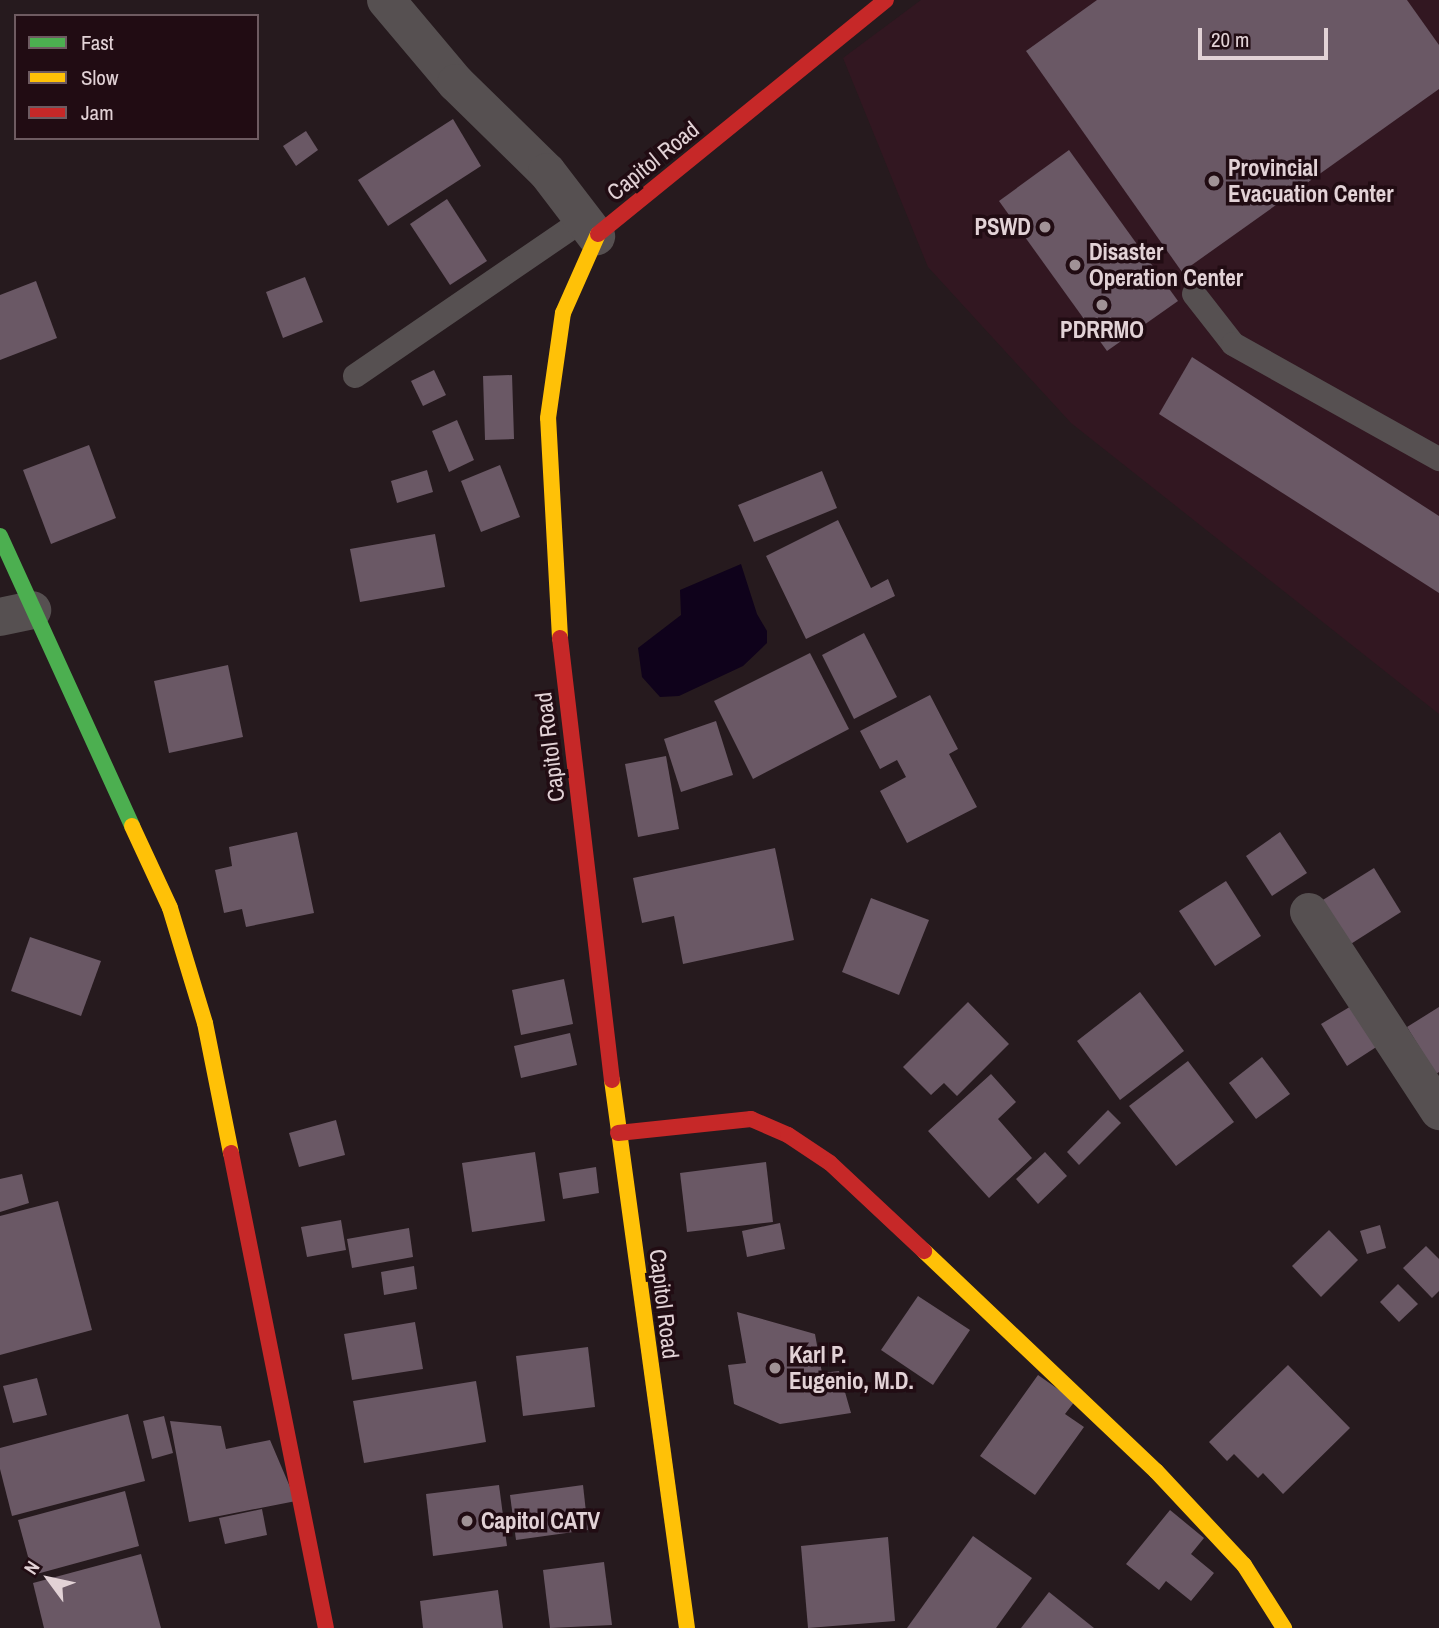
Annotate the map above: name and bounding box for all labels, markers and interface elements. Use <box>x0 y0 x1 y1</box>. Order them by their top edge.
legend <box>14 14 259 140</box>
scale bar <box>1201 14 1330 58</box>
text: 20 m <box>1211 25 1249 54</box>
text: Fast <box>81 28 114 57</box>
text: Slow <box>81 63 118 92</box>
text: Jam <box>81 98 114 127</box>
street label: Capitol Road <box>602 116 704 206</box>
place label: Provincial Evacuation Center <box>1228 154 1394 208</box>
marker: Provincial Evacuation Center <box>1206 173 1222 189</box>
place label: PSWD <box>974 213 1031 241</box>
marker: PSWD <box>1037 219 1053 235</box>
place label: Disaster Operation Center <box>1089 238 1243 292</box>
marker: Disaster Operation Center <box>1067 257 1083 273</box>
marker: PDRRMO <box>1094 297 1110 313</box>
place label: PDRRMO <box>1060 316 1144 344</box>
street label: Capitol Road <box>530 691 570 803</box>
street label: Capitol Road <box>644 1248 684 1360</box>
place label: Karl P. Eugenio, M.D. <box>789 1341 914 1395</box>
marker: Karl P. Eugenio, M.D. <box>767 1360 783 1376</box>
place label: Capitol CATV <box>481 1507 600 1535</box>
marker: Capitol CATV <box>459 1513 475 1529</box>
north arrow <box>14 1544 84 1614</box>
text: N <box>17 1556 45 1579</box>

